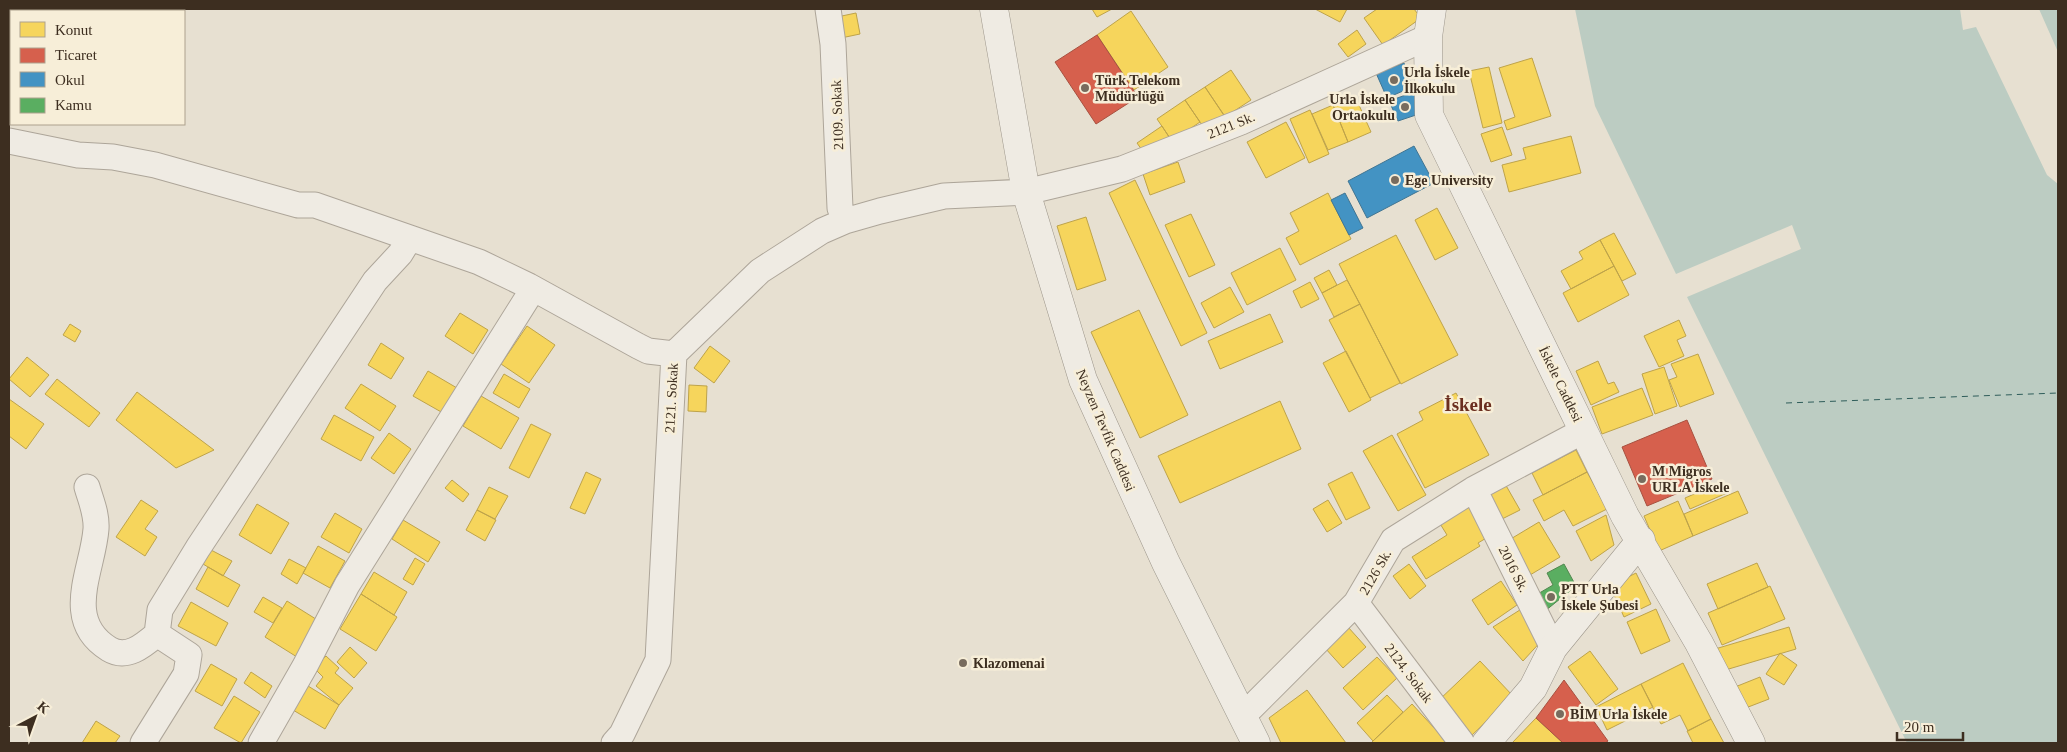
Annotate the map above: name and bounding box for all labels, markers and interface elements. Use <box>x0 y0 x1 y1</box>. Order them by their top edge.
legend <box>10 10 185 125</box>
text: Konut <box>55 22 93 38</box>
text: Ticaret <box>55 47 98 63</box>
place label: Urla İskele İlkokulu <box>1404 64 1470 96</box>
text: Okul <box>55 72 85 88</box>
place label: Türk Telekom Müdürlüğü <box>1095 73 1181 104</box>
marker: Urla İskele İlkokulu <box>1388 74 1400 86</box>
street label: 2109. Sokak <box>829 80 846 150</box>
marker: Türk Telekom Müdürlüğü <box>1079 82 1091 94</box>
place label: Urla İskele Ortaokulu <box>1329 91 1395 123</box>
text: Kamu <box>55 97 92 113</box>
marker: Urla İskele Ortaokulu <box>1399 101 1411 113</box>
street label: 2121 Sk. <box>1205 109 1257 142</box>
place label: Ege University <box>1405 173 1493 188</box>
marker: Ege University <box>1389 174 1401 186</box>
street label: İskele Caddesi <box>1536 344 1585 424</box>
street label: 2121. Sokak <box>662 363 681 433</box>
street label: Neyzen Tevfik Caddesi <box>1073 367 1138 493</box>
district label: İskele <box>1444 394 1492 415</box>
place label: M Migros URLA İskele <box>1652 464 1729 495</box>
marker: M Migros URLA İskele <box>1636 473 1648 485</box>
street label: 2016 Sk. <box>1496 544 1532 595</box>
street label: 2126 Sk. <box>1356 547 1394 598</box>
place label: PTT Urla İskele Şubesi <box>1561 582 1639 613</box>
marker: PTT Urla İskele Şubesi <box>1545 591 1557 603</box>
street label: 2124. Sokak <box>1382 641 1436 706</box>
place label: Klazomenai <box>973 656 1045 671</box>
marker: Klazomenai <box>957 657 969 669</box>
north arrow <box>10 692 60 742</box>
text: K <box>34 698 52 717</box>
place label: BİM Urla İskele <box>1570 706 1667 722</box>
marker: BİM Urla İskele <box>1554 708 1566 720</box>
scale bar <box>1897 710 1963 742</box>
text: 20 m <box>1904 719 1935 735</box>

